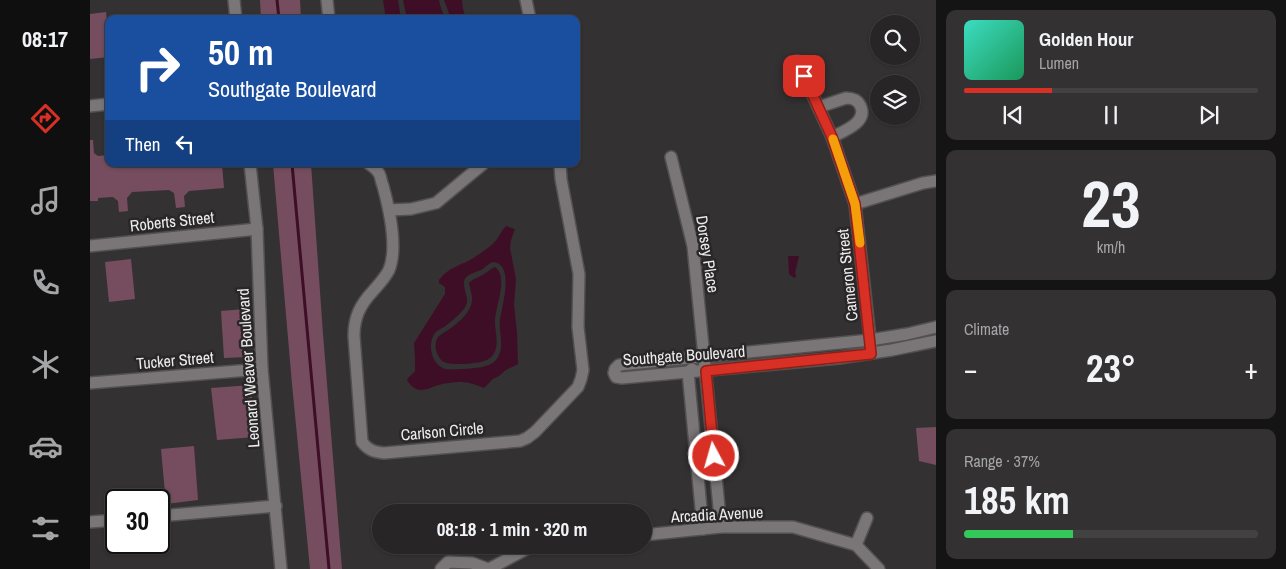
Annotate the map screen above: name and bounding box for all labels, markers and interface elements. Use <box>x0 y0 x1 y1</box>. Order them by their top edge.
map controls <box>870 15 920 125</box>
button: search <box>870 15 920 65</box>
text: 08:17 <box>22 24 68 54</box>
text: Golden Hour <box>1039 26 1133 52</box>
text: 50 m <box>208 29 273 76</box>
icon: right <box>125 35 190 100</box>
text: Lumen <box>1039 52 1079 74</box>
pin <box>783 55 825 97</box>
icon: arrive <box>790 62 818 90</box>
text: Southgate Boulevard <box>208 74 377 104</box>
button: layers <box>870 75 920 125</box>
icon: directions <box>28 101 63 136</box>
icon: previous <box>999 101 1027 129</box>
icon: pause <box>1097 101 1125 129</box>
icon: next <box>1195 101 1223 129</box>
icon: left <box>171 130 199 158</box>
text: Then <box>125 131 161 157</box>
text: 23 <box>1081 160 1141 247</box>
icon: music <box>28 183 63 218</box>
street label: Roberts Street <box>129 206 216 236</box>
street label: Dorsey Place <box>691 214 725 294</box>
street label: Cameron Street <box>831 227 863 322</box>
text: km/h <box>1097 236 1125 258</box>
icon: phone <box>28 265 63 300</box>
street label: Leonard Weaver Boulevard <box>231 288 265 448</box>
text: Climate <box>964 318 1009 340</box>
street label: Southgate Boulevard <box>622 340 746 370</box>
text: 23° <box>1086 343 1136 394</box>
street label: Tucker Street <box>135 346 215 374</box>
icon: climate <box>28 347 63 382</box>
text: − <box>964 350 977 388</box>
text: + <box>1245 350 1258 388</box>
street label: Carlson Circle <box>400 416 484 446</box>
icon: car <box>28 429 63 464</box>
position arrow <box>687 429 739 481</box>
text: Range · 37% <box>964 450 1040 472</box>
text: 185 km <box>964 475 1070 526</box>
speed limit sign: 30 <box>105 489 170 554</box>
street label: Arcadia Avenue <box>669 501 764 527</box>
icon: filters <box>28 511 63 546</box>
text: 08:18 · 1 min · 320 m <box>437 516 587 542</box>

